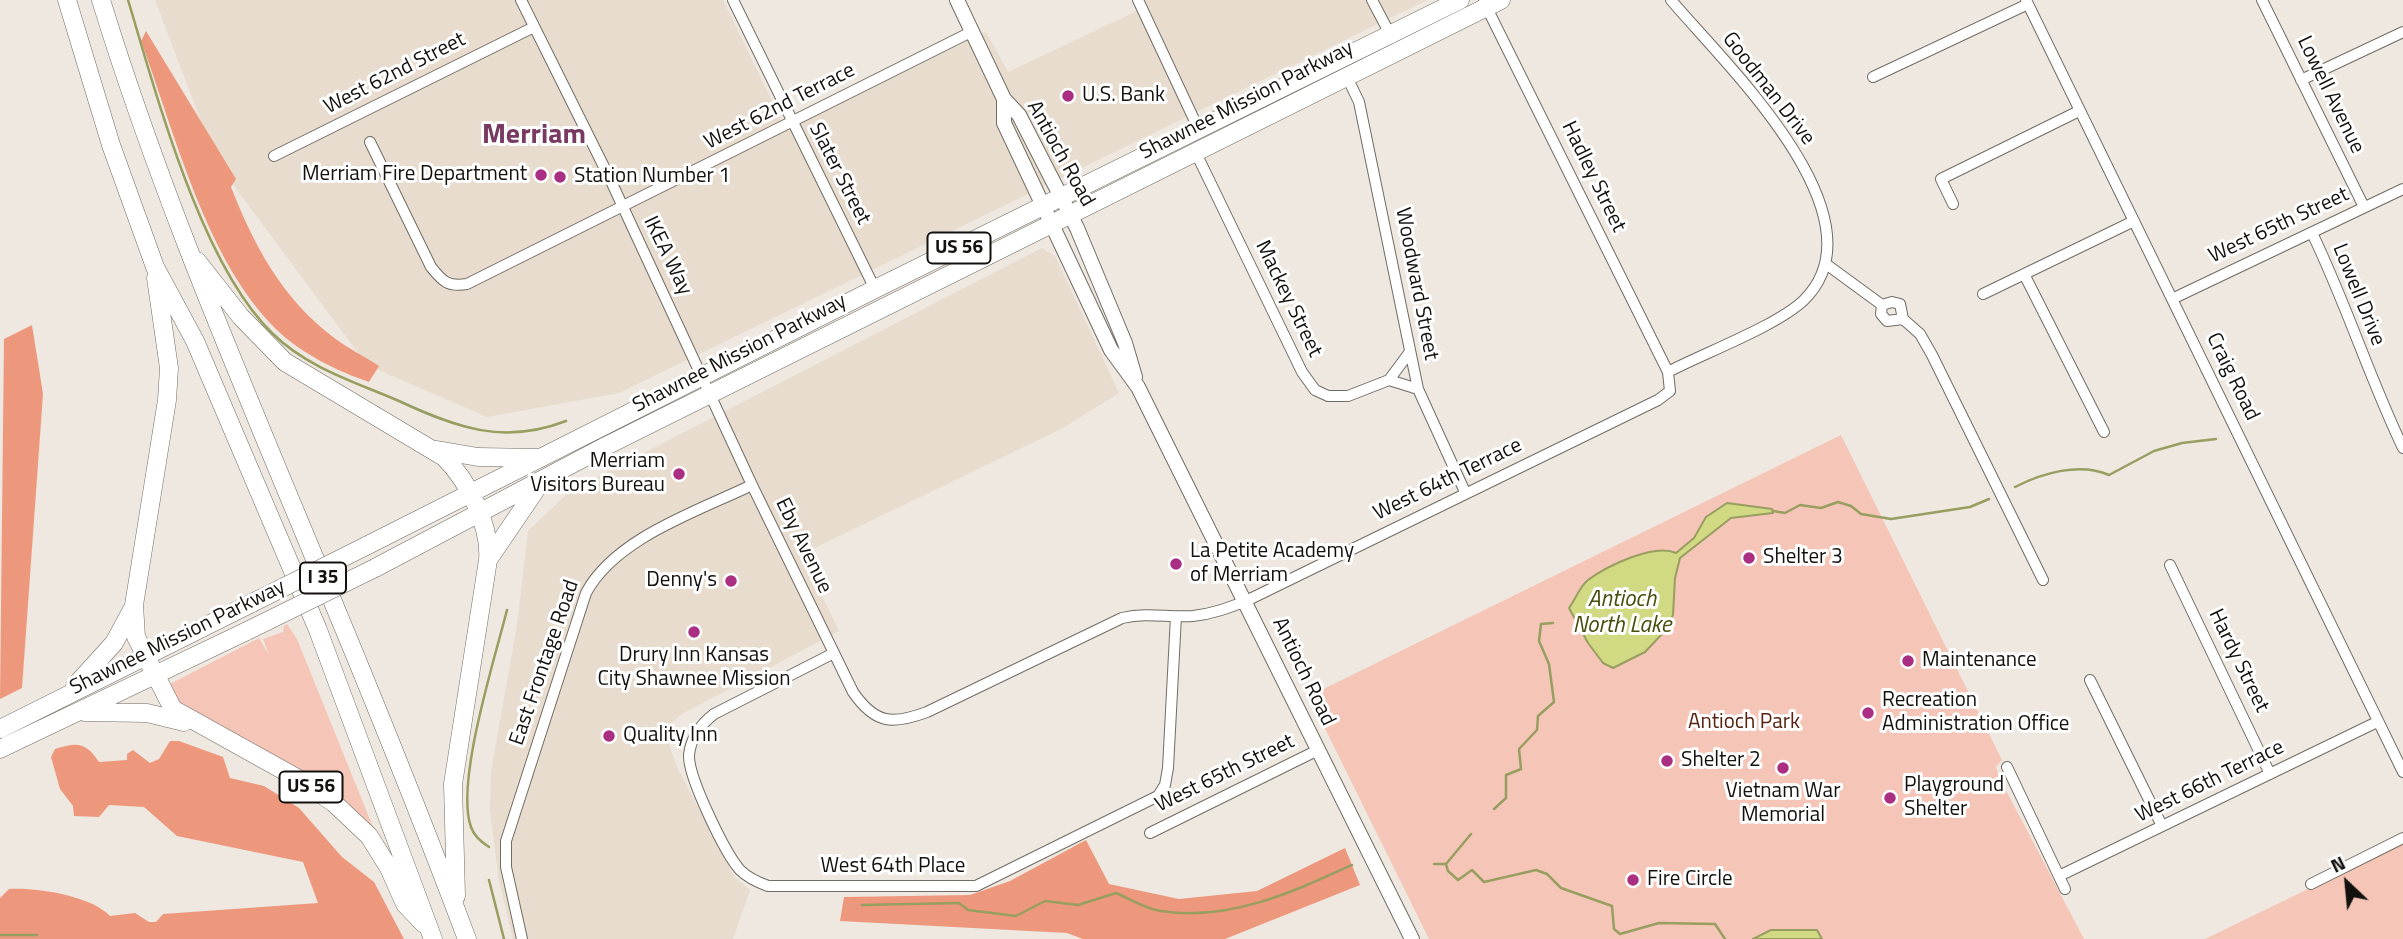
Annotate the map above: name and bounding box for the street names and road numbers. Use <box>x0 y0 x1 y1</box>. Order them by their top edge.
street label: West 62nd Street <box>320 28 470 120</box>
street label: Goodman Drive <box>1716 28 1820 150</box>
street label: Lowell Avenue <box>2291 32 2369 158</box>
street label: Shawnee Mission Parkway <box>1136 36 1358 166</box>
street label: West 62nd Terrace <box>701 58 859 156</box>
street label: Antioch Road <box>1021 97 1099 211</box>
street label: Hadley Street <box>1555 118 1631 236</box>
street label: Slater Street <box>803 119 875 229</box>
street label: West 65th Street <box>2205 183 2353 269</box>
street label: Woodward Street <box>1389 206 1443 362</box>
street label: IKEA Way <box>637 212 697 300</box>
road number: US 56 <box>928 232 990 264</box>
street label: Mackey Street <box>1249 237 1327 361</box>
street label: Lowell Drive <box>2326 240 2390 350</box>
street label: Shawnee Mission Parkway <box>629 289 851 419</box>
street label: Craig Road <box>2200 329 2264 425</box>
street label: West 64th Terrace <box>1370 433 1526 527</box>
street label: Eby Avenue <box>769 494 837 598</box>
road number: I 35 <box>300 562 346 594</box>
street label: Shawnee Mission Parkway <box>66 575 290 701</box>
street label: East Frontage Road <box>505 577 585 749</box>
street label: Hardy Street <box>2202 605 2274 717</box>
street label: Antioch Road <box>1266 614 1340 730</box>
street label: West 65th Street <box>1151 729 1299 819</box>
street label: West 66th Terrace <box>2132 735 2288 829</box>
road number: US 56 <box>280 772 342 802</box>
street label: West 64th Place <box>821 854 965 880</box>

